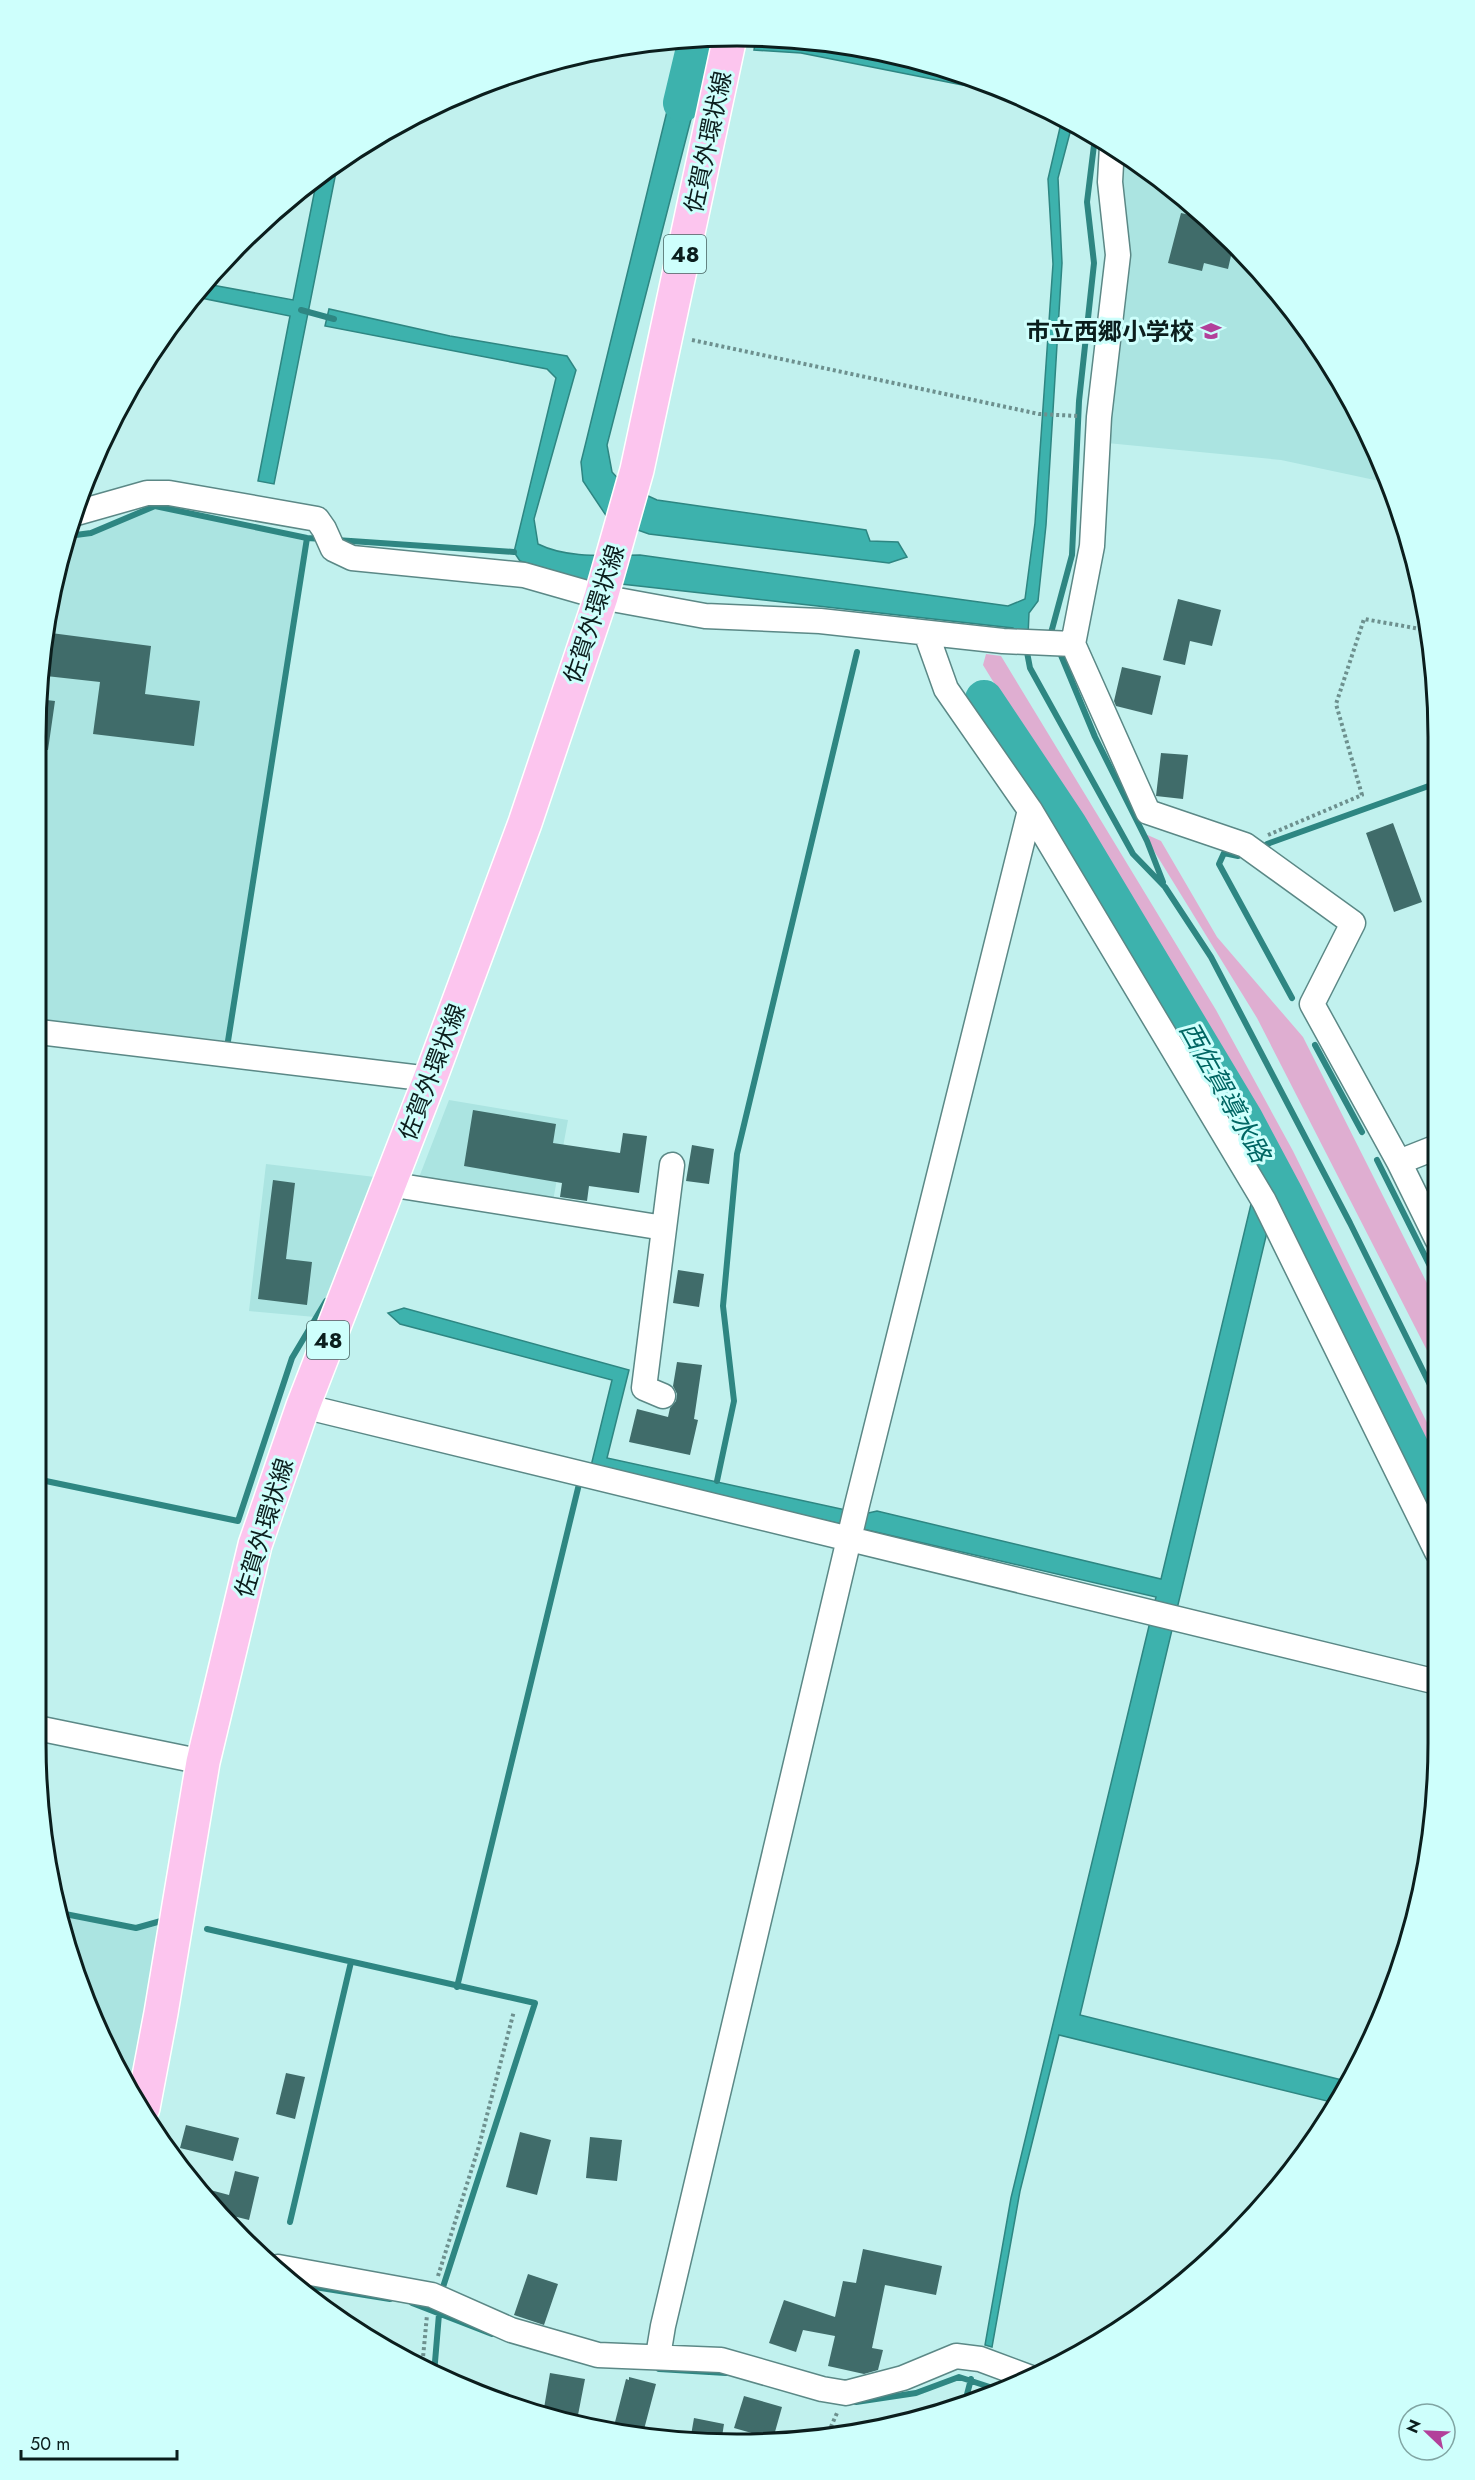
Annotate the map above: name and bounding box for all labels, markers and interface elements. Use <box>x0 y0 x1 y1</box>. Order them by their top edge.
street label: 佐賀外環状線 <box>676 68 740 216</box>
road number: 48 <box>664 235 706 273</box>
place label: 市立西郷小学校 <box>1026 314 1194 349</box>
school or university icon: 市立西郷小学校 <box>1199 319 1223 343</box>
street label: 佐賀外環状線 <box>555 540 633 688</box>
street label: 佐賀外環状線 <box>390 999 474 1145</box>
water label: 西佐賀導水路 <box>1171 1015 1280 1171</box>
road number: 48 <box>307 1321 349 1359</box>
street label: 佐賀外環状線 <box>226 1454 302 1602</box>
north arrow <box>1397 2402 1457 2462</box>
text: N <box>1401 2416 1427 2437</box>
scale bar <box>21 2423 177 2461</box>
text: 50 m <box>30 2431 70 2457</box>

